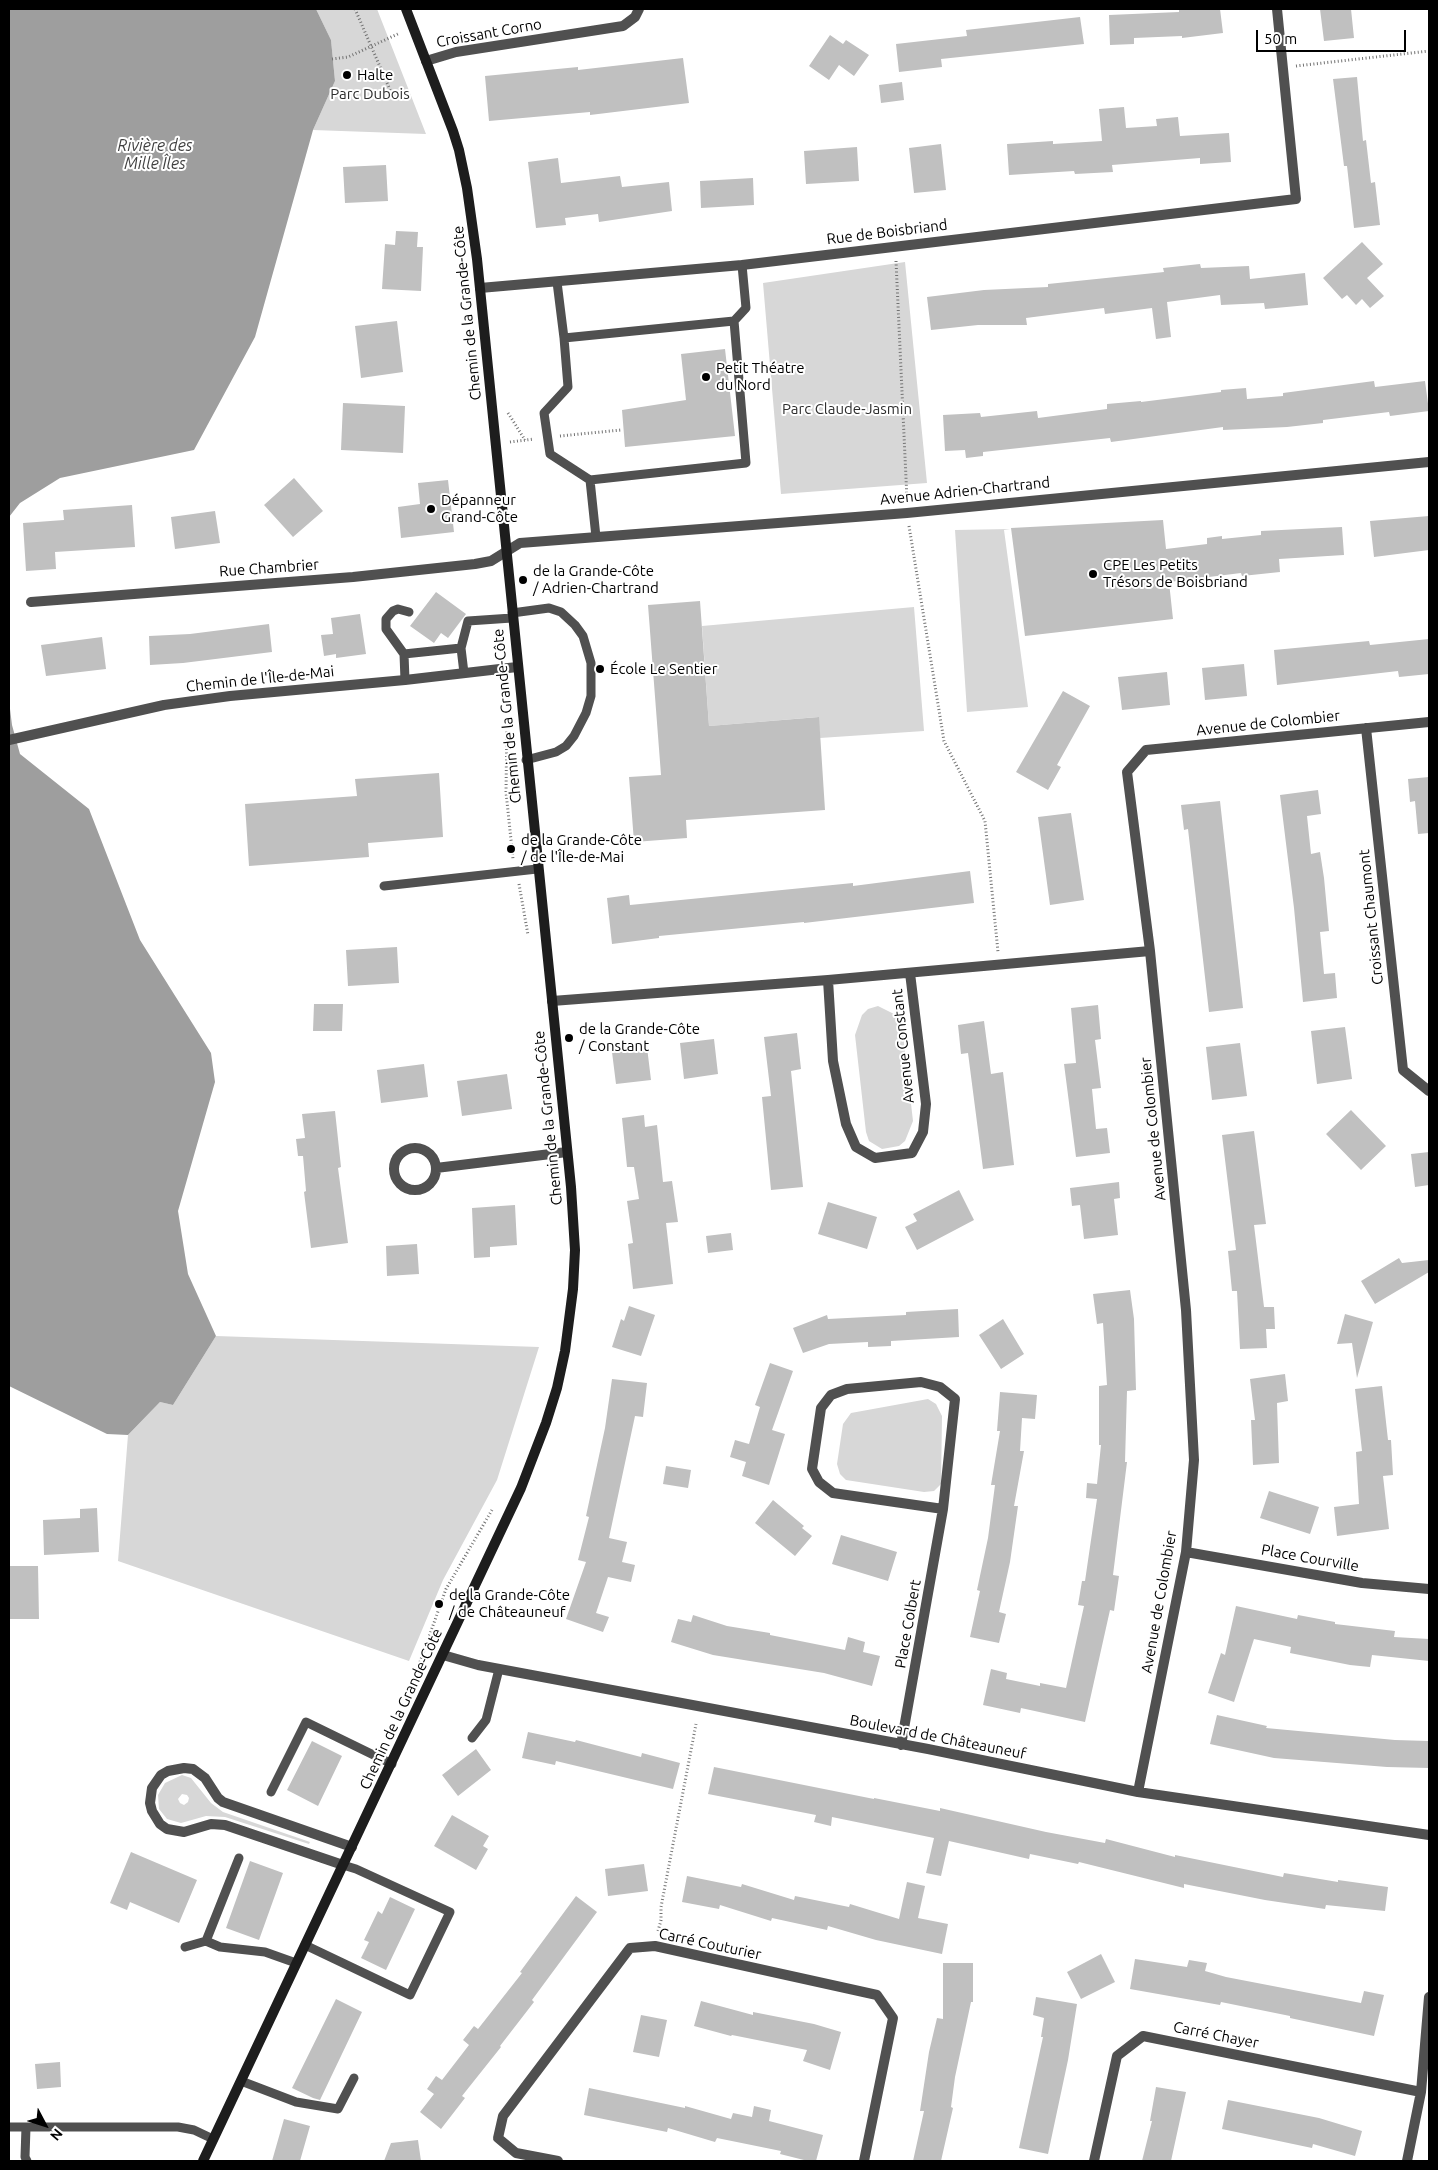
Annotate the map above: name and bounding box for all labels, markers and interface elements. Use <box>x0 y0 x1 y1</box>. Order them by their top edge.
street label: Croissant Corno <box>435 15 543 51</box>
scale bar <box>1258 20 1408 52</box>
text: 50 m <box>1264 30 1297 47</box>
place label: Halte <box>357 66 393 84</box>
marker: Halte <box>341 69 353 81</box>
park label: Parc Dubois <box>330 85 410 103</box>
water label: Rivière des Mille Îles <box>118 136 192 174</box>
street label: Rue de Boisbriand <box>825 216 949 248</box>
street label: Chemin de la Grande-Côte <box>449 225 485 401</box>
place label: Petit Théatre du Nord <box>716 359 805 394</box>
marker: Petit Théatre du Nord <box>700 371 712 383</box>
park label: Parc Claude-Jasmin <box>782 400 912 418</box>
street label: Avenue Adrien-Chartrand <box>879 473 1051 509</box>
place label: Dépanneur Grand-Côte <box>441 491 518 526</box>
marker: Dépanneur Grand-Côte <box>425 503 437 515</box>
street label: Rue Chambrier <box>218 556 320 580</box>
place label: CPE Les Petits Trésors de Boisbriand <box>1103 556 1248 591</box>
place label: de la Grande-Côte / Adrien-Chartrand <box>533 562 659 597</box>
marker: CPE Les Petits Trésors de Boisbriand <box>1087 568 1099 580</box>
marker: de la Grande-Côte / Adrien-Chartrand <box>517 574 529 586</box>
street label: Chemin de la Grande-Côte <box>489 628 525 804</box>
place label: École Le Sentier <box>610 660 717 678</box>
street label: Chemin de l'Île-de-Mai <box>185 662 335 696</box>
marker: École Le Sentier <box>594 663 606 675</box>
street label: Avenue de Colombier <box>1195 706 1341 740</box>
place label: de la Grande-Côte / de l'Île-de-Mai <box>521 831 642 866</box>
marker: de la Grande-Côte / de l'Île-de-Mai <box>505 843 517 855</box>
street label: Croissant Chaumont <box>1355 848 1387 986</box>
street label: Avenue Constant <box>888 988 918 1104</box>
place label: de la Grande-Côte / Constant <box>579 1020 700 1055</box>
street label: Chemin de la Grande-Côte <box>530 1030 566 1206</box>
marker: de la Grande-Côte / Constant <box>563 1032 575 1044</box>
street label: Avenue de Colombier <box>1136 1056 1170 1202</box>
street label: Avenue de Colombier <box>1138 1529 1180 1675</box>
street label: Place Courville <box>1260 1541 1360 1575</box>
street label: Place Colbert <box>891 1578 925 1670</box>
place label: de la Grande-Côte / de Châteauneuf <box>449 1586 570 1621</box>
marker: de la Grande-Côte / de Châteauneuf <box>433 1598 445 1610</box>
street label: Chemin de la Grande-Côte <box>356 1626 446 1792</box>
street label: Boulevard de Châteauneuf <box>848 1711 1028 1763</box>
street label: Carré Couturier <box>657 1924 763 1964</box>
street label: Carré Chayer <box>1172 2018 1260 2052</box>
north arrow <box>20 2100 70 2150</box>
text: N <box>47 2125 66 2144</box>

